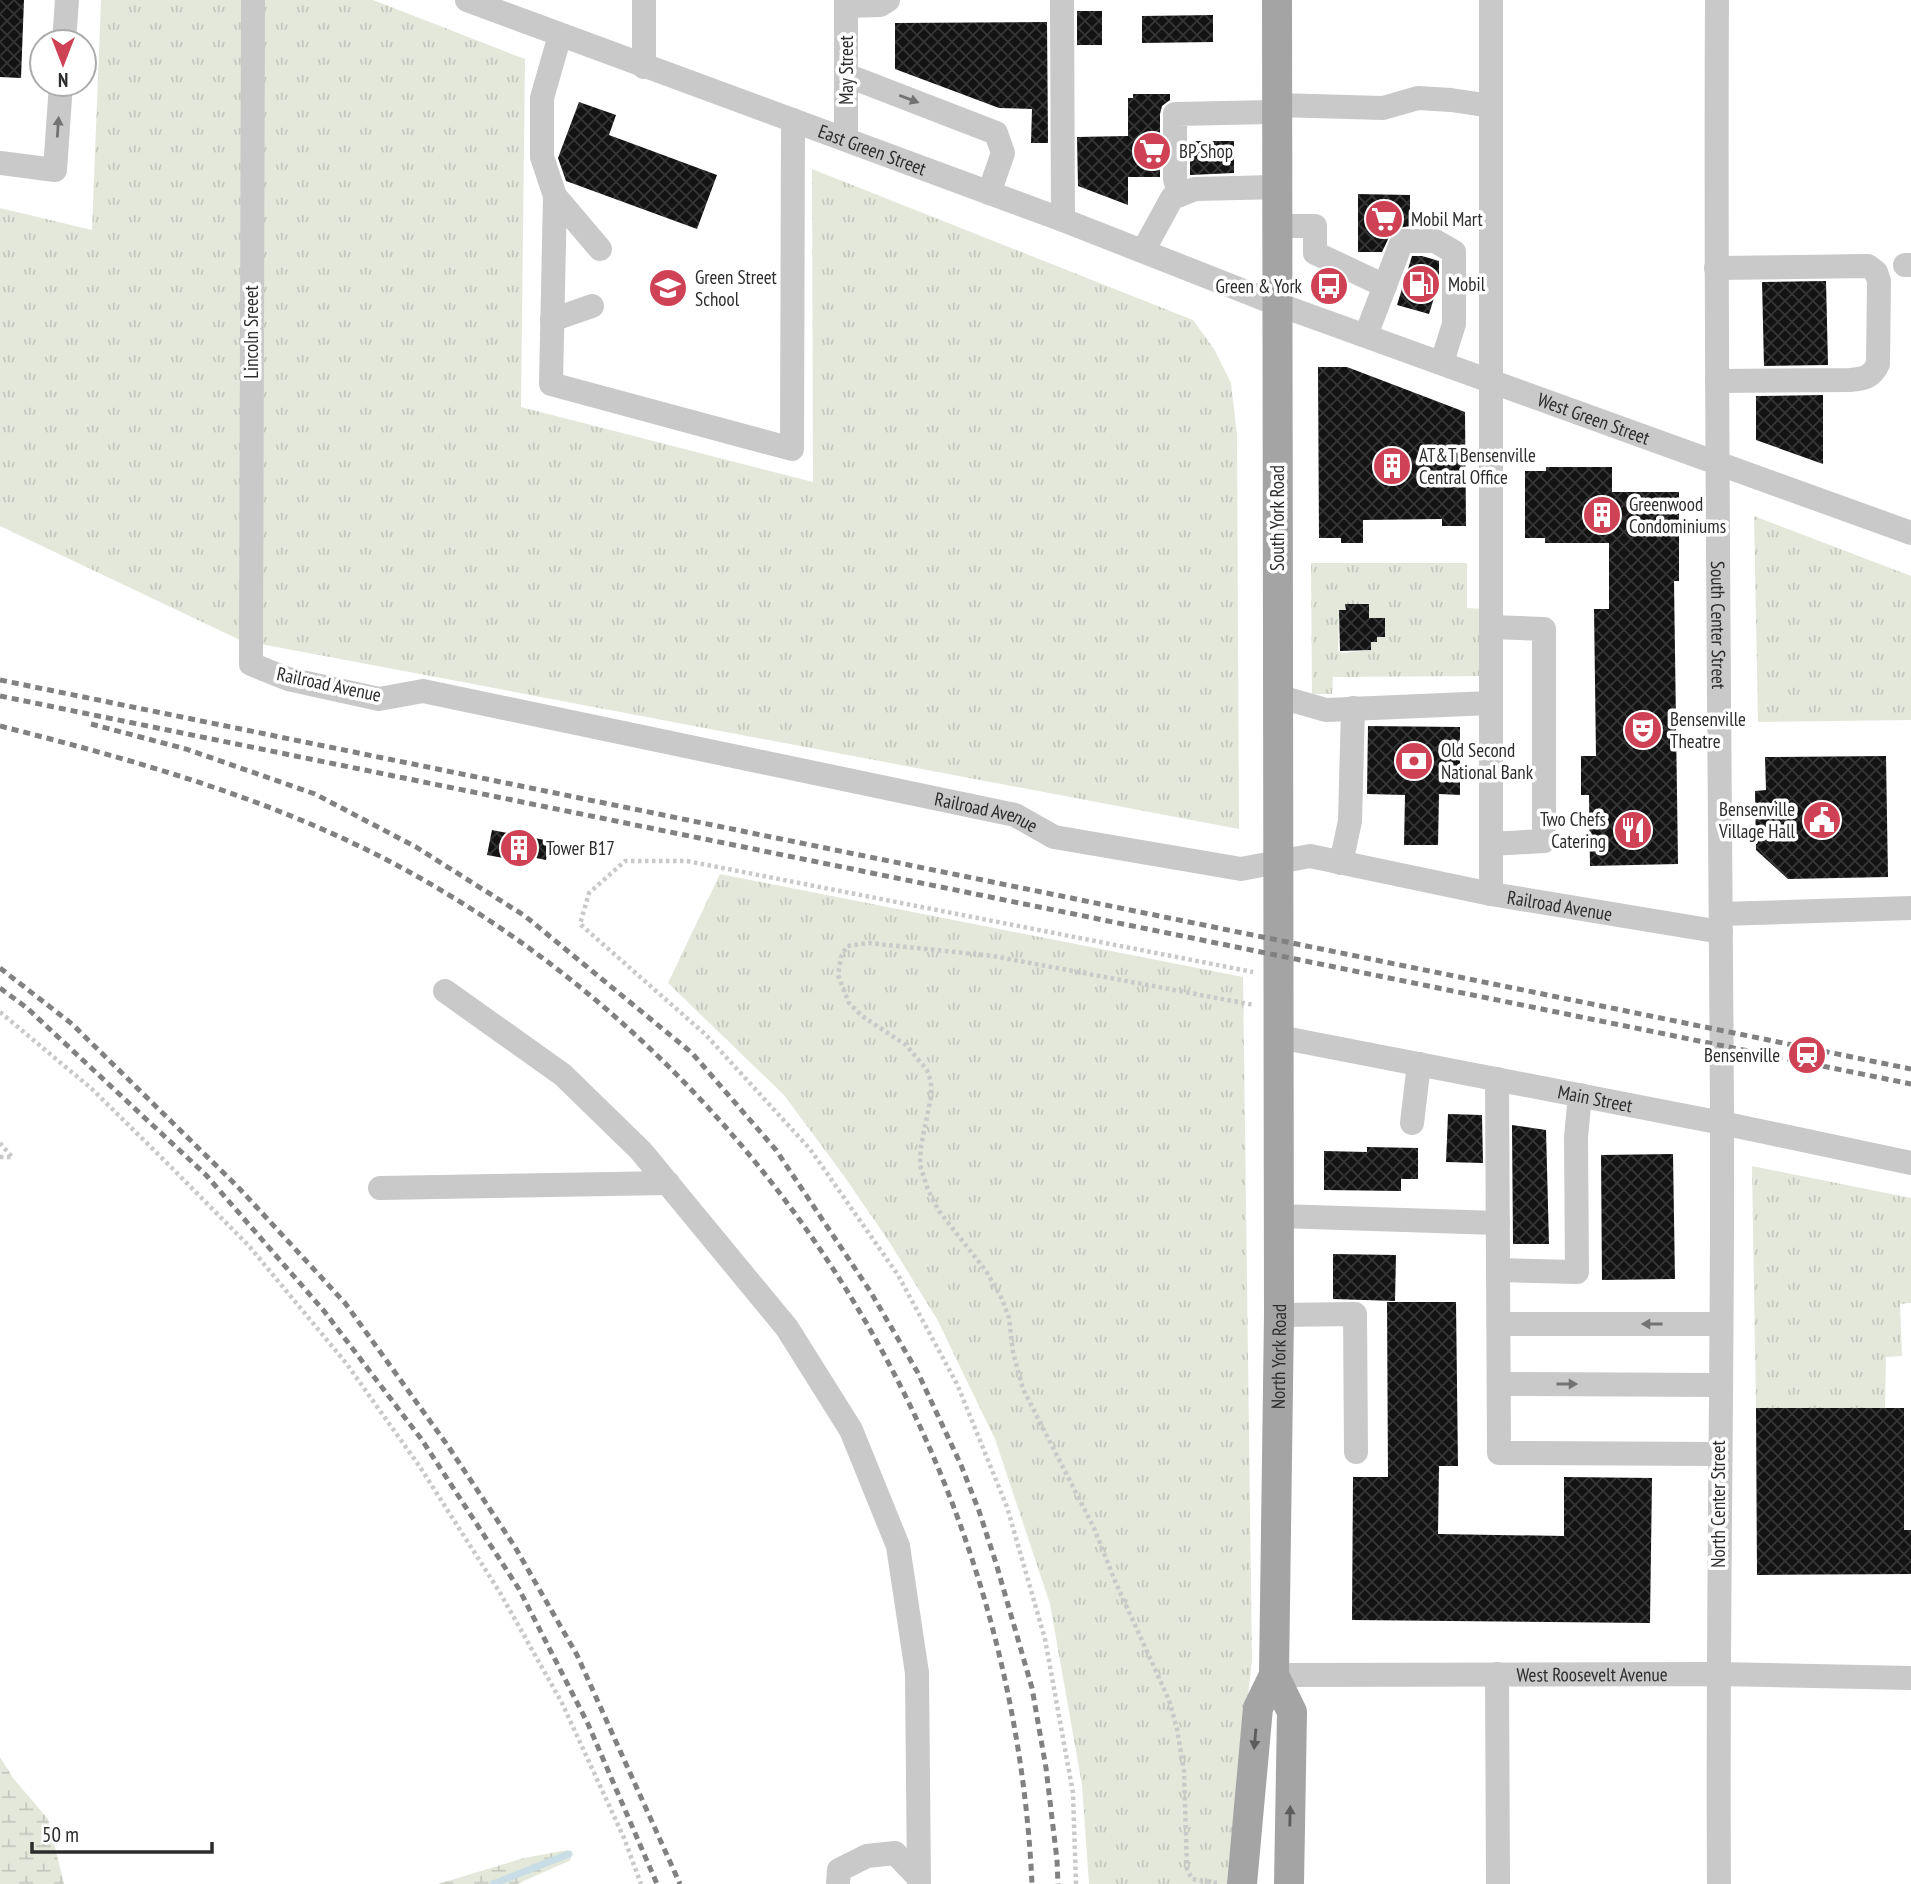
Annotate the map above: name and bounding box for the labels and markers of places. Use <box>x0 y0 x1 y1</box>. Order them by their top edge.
supermarket icon: BP Shop <box>1131 130 1173 172</box>
place label: BP Shop <box>1179 139 1233 163</box>
supermarket icon: Mobil Mart <box>1363 198 1405 240</box>
place label: Mobil Mart <box>1411 207 1484 231</box>
fuel station icon: Mobil <box>1400 263 1442 305</box>
place label: Green Street School <box>695 265 778 311</box>
bus stop icon: Green & York <box>1308 265 1350 307</box>
school or university icon: Green Street School <box>647 267 689 309</box>
place label: Mobil <box>1448 272 1486 296</box>
place label: Green & York <box>1215 274 1303 298</box>
place label: AT&T Bensenville Central Office <box>1419 443 1536 489</box>
building icon: AT&T Bensenville Central Office <box>1371 445 1413 487</box>
place label: Greenwood Condominiums <box>1629 492 1726 538</box>
building icon: Greenwood Condominiums <box>1581 494 1623 536</box>
place label: Bensenville Theatre <box>1670 707 1746 753</box>
theatre icon: Bensenville Theatre <box>1622 709 1664 751</box>
place label: Old Second National Bank <box>1441 738 1534 784</box>
bank icon: Old Second National Bank <box>1393 740 1435 782</box>
place label: Bensenville Village Hall <box>1718 797 1796 843</box>
public building icon: Bensenville Village Hall <box>1801 799 1843 841</box>
place label: Two Chefs Catering <box>1540 807 1606 853</box>
restaurant icon: Two Chefs Catering <box>1612 809 1654 851</box>
building icon: Tower B17 <box>498 827 540 869</box>
place label: Tower B17 <box>546 836 615 860</box>
station icon: Bensenville <box>1786 1034 1828 1076</box>
place label: Bensenville <box>1704 1043 1780 1067</box>

